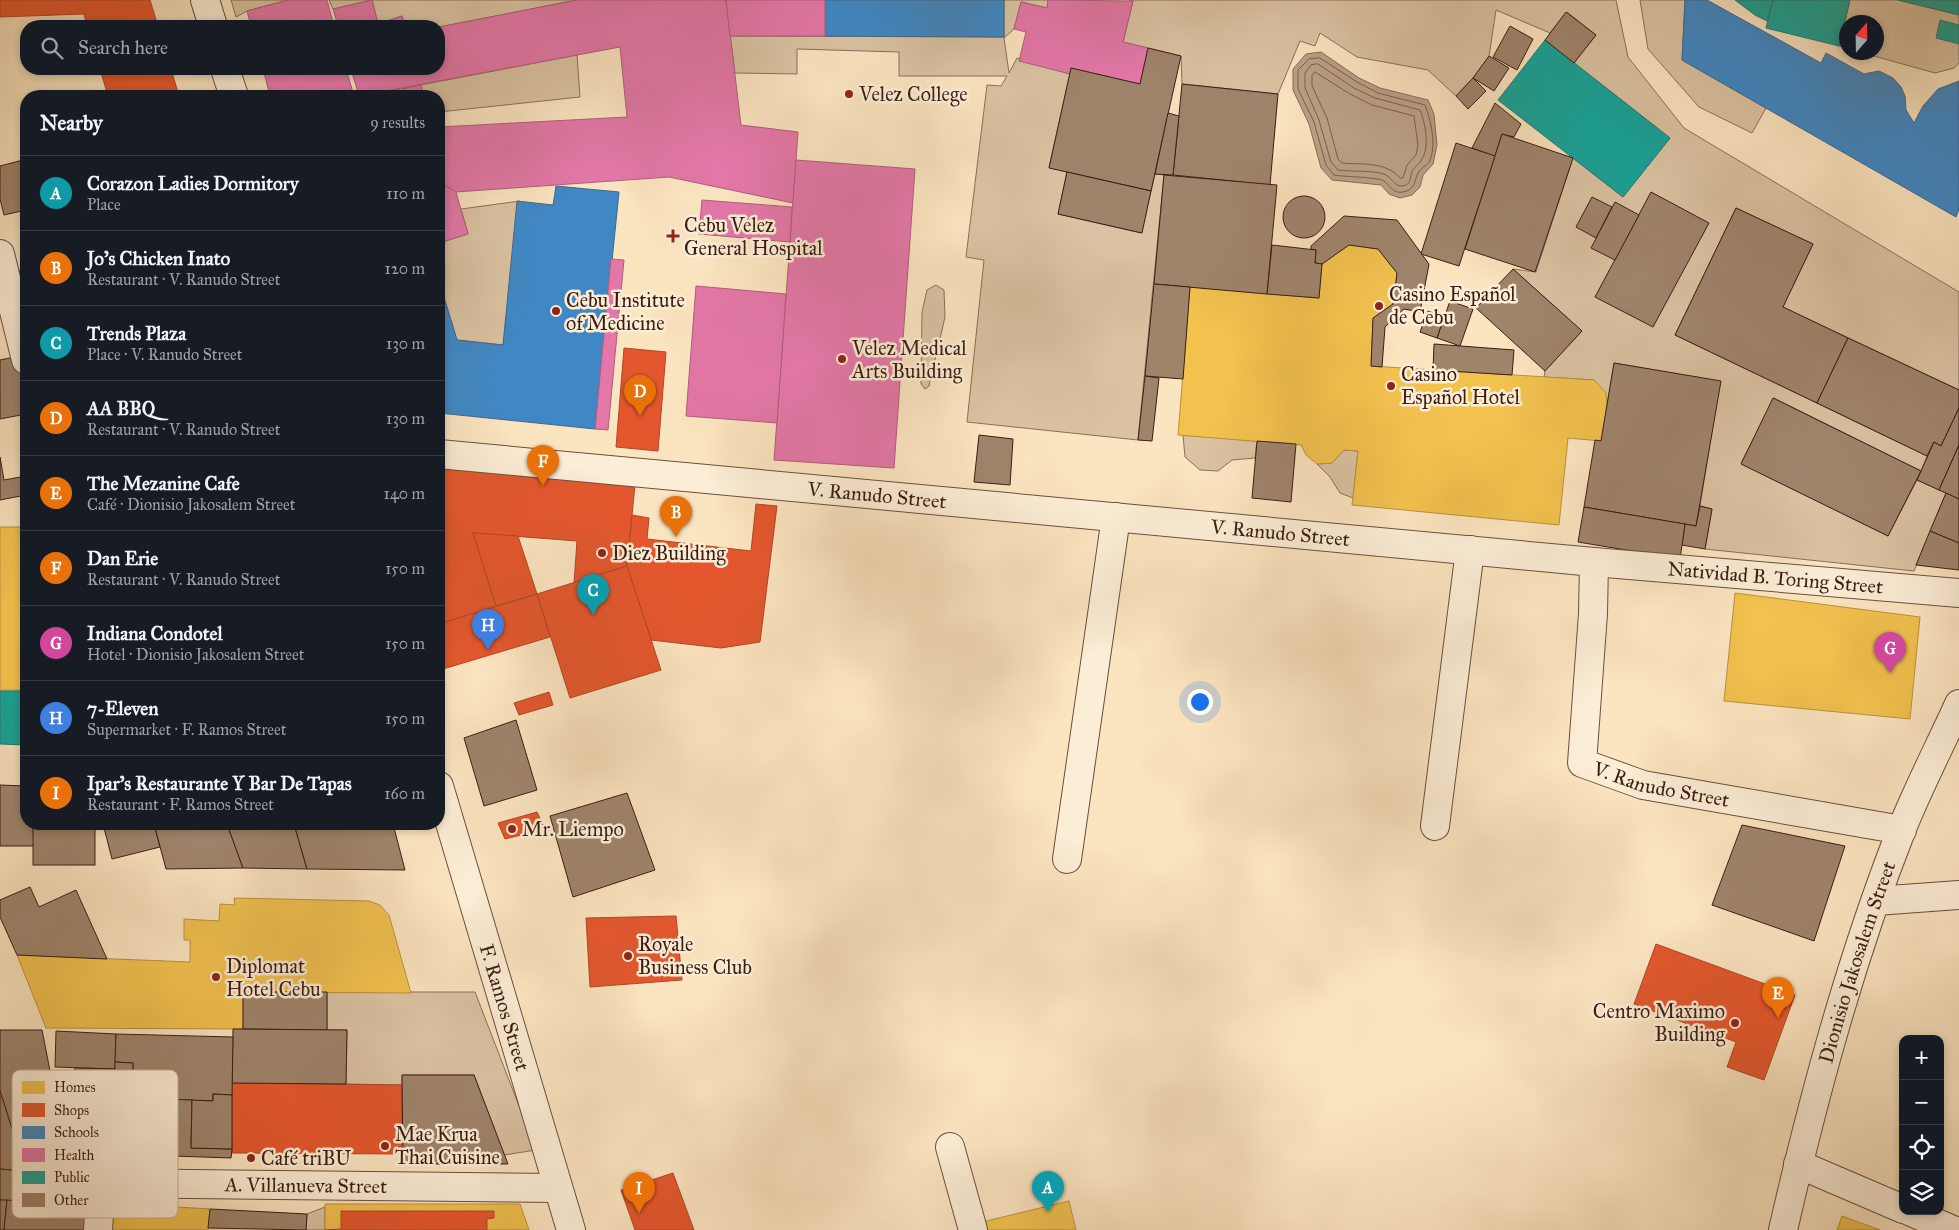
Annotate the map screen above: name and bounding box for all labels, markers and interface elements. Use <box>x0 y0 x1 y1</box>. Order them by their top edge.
north arrow <box>1839 15 1884 60</box>
search box <box>20 20 445 75</box>
icon: search <box>38 34 66 62</box>
text: Search here <box>78 36 168 59</box>
place label: Velez College <box>858 82 968 107</box>
marker: Velez College <box>843 88 855 100</box>
text: Nearby <box>40 110 103 136</box>
text: 9 results <box>370 113 425 132</box>
text: Corazon Ladies Dormitory <box>87 172 299 195</box>
text: A <box>51 184 61 203</box>
text: 110 m <box>386 184 425 203</box>
text: Place <box>87 195 121 214</box>
place label: Cebu Velez General Hospital <box>684 213 823 260</box>
marker: Cebu Velez General Hospital <box>666 229 680 243</box>
text: Jo's Chicken Inato <box>87 247 230 270</box>
text: B <box>51 259 61 278</box>
text: 120 m <box>385 259 425 278</box>
text: Restaurant · V. Ranudo Street <box>87 270 280 289</box>
place label: Casino Español de Cebu <box>1389 282 1516 329</box>
place label: Cebu Institute of Medicine <box>566 288 685 335</box>
marker: Casino Español de Cebu <box>1373 300 1385 312</box>
marker: Cebu Institute of Medicine <box>550 305 562 317</box>
text: Trends Plaza <box>87 322 186 345</box>
text: C <box>51 334 61 353</box>
text: 130 m <box>386 334 425 353</box>
place label: Velez Medical Arts Building <box>851 336 967 384</box>
text: Place · V. Ranudo Street <box>87 345 242 364</box>
marker: Velez Medical Arts Building <box>836 353 848 365</box>
place label: Casino Español Hotel <box>1401 362 1520 409</box>
pin: D <box>624 375 656 416</box>
marker: Casino Español Hotel <box>1385 380 1397 392</box>
text: AA BBQ <box>87 397 155 420</box>
text: D <box>50 409 62 428</box>
text: 130 m <box>386 409 425 428</box>
text: Restaurant · V. Ranudo Street <box>87 420 280 439</box>
pin: F <box>527 445 559 486</box>
text: The Mezanine Cafe <box>87 472 240 495</box>
street label: V. Ranudo Street <box>806 476 948 513</box>
text: E <box>50 484 62 503</box>
text: 140 m <box>384 484 425 503</box>
text: Café · Dionisio Jakosalem Street <box>87 495 295 514</box>
pin: B <box>660 496 692 537</box>
street label: V. Ranudo Street <box>1209 514 1351 551</box>
place label: Diez Building <box>612 541 726 566</box>
text: Dan Erie <box>87 547 158 570</box>
marker: Diez Building <box>596 547 608 559</box>
street label: Natividad B. Toring Street <box>1667 556 1884 599</box>
text: F <box>51 559 61 578</box>
text: 150 m <box>385 559 425 578</box>
text: Restaurant · V. Ranudo Street <box>87 570 280 589</box>
pin: C <box>577 574 609 615</box>
pin: H <box>472 609 504 650</box>
text: Indiana Condotel <box>87 622 223 645</box>
pin: G <box>1874 632 1906 673</box>
text: G <box>50 634 62 653</box>
text: 150 m <box>385 634 425 653</box>
text: Hotel · Dionisio Jakosalem Street <box>87 645 304 664</box>
your location <box>1187 689 1213 715</box>
text: 7-Eleven <box>87 697 159 720</box>
text: H <box>49 709 63 728</box>
text: 150 m <box>385 709 425 728</box>
text: Supermarket · F. Ramos Street <box>87 720 286 739</box>
street label: V. Ranudo Street <box>1589 756 1731 812</box>
text: Ipar's Restaurante Y Bar De Tapas <box>87 772 352 795</box>
text: I <box>53 784 59 803</box>
text: 160 m <box>384 784 425 803</box>
text: Restaurant · F. Ramos Street <box>87 795 274 814</box>
place label: Mr. Liempo <box>522 817 624 841</box>
marker: Mr. Liempo <box>506 823 518 835</box>
street label: Dionisio Jakosalem Street <box>1813 858 1900 1066</box>
place label: Royale Business Club <box>638 932 752 979</box>
street label: F. Ramos Street <box>475 941 535 1074</box>
marker: Royale Business Club <box>622 950 634 962</box>
place label: Diplomat Hotel Cebu <box>226 954 321 1001</box>
marker: Diplomat Hotel Cebu <box>210 971 222 983</box>
pin: E <box>1762 977 1794 1018</box>
place label: Centro Maximo Building <box>1593 999 1726 1047</box>
marker: Centro Maximo Building <box>1729 1017 1741 1029</box>
map controls <box>1899 1035 1944 1215</box>
button: + <box>1899 1035 1944 1080</box>
legend <box>12 1070 178 1218</box>
text: Homes <box>54 1079 96 1096</box>
button: − <box>1899 1080 1944 1125</box>
text: Shops <box>54 1102 89 1119</box>
place label: Mae Krua Thai Cuisine <box>395 1122 500 1169</box>
text: Schools <box>54 1124 99 1141</box>
button: locate <box>1899 1125 1944 1170</box>
marker: Mae Krua Thai Cuisine <box>379 1140 391 1152</box>
place label: Café triBU <box>261 1146 351 1170</box>
text: Health <box>54 1147 94 1164</box>
marker: Café triBU <box>245 1152 257 1164</box>
text: Public <box>54 1169 90 1186</box>
button: layers <box>1899 1170 1944 1215</box>
pin: A <box>1032 1171 1064 1212</box>
street label: A. Villanueva Street <box>224 1172 387 1198</box>
pin: I <box>623 1172 655 1213</box>
text: Other <box>54 1192 89 1209</box>

